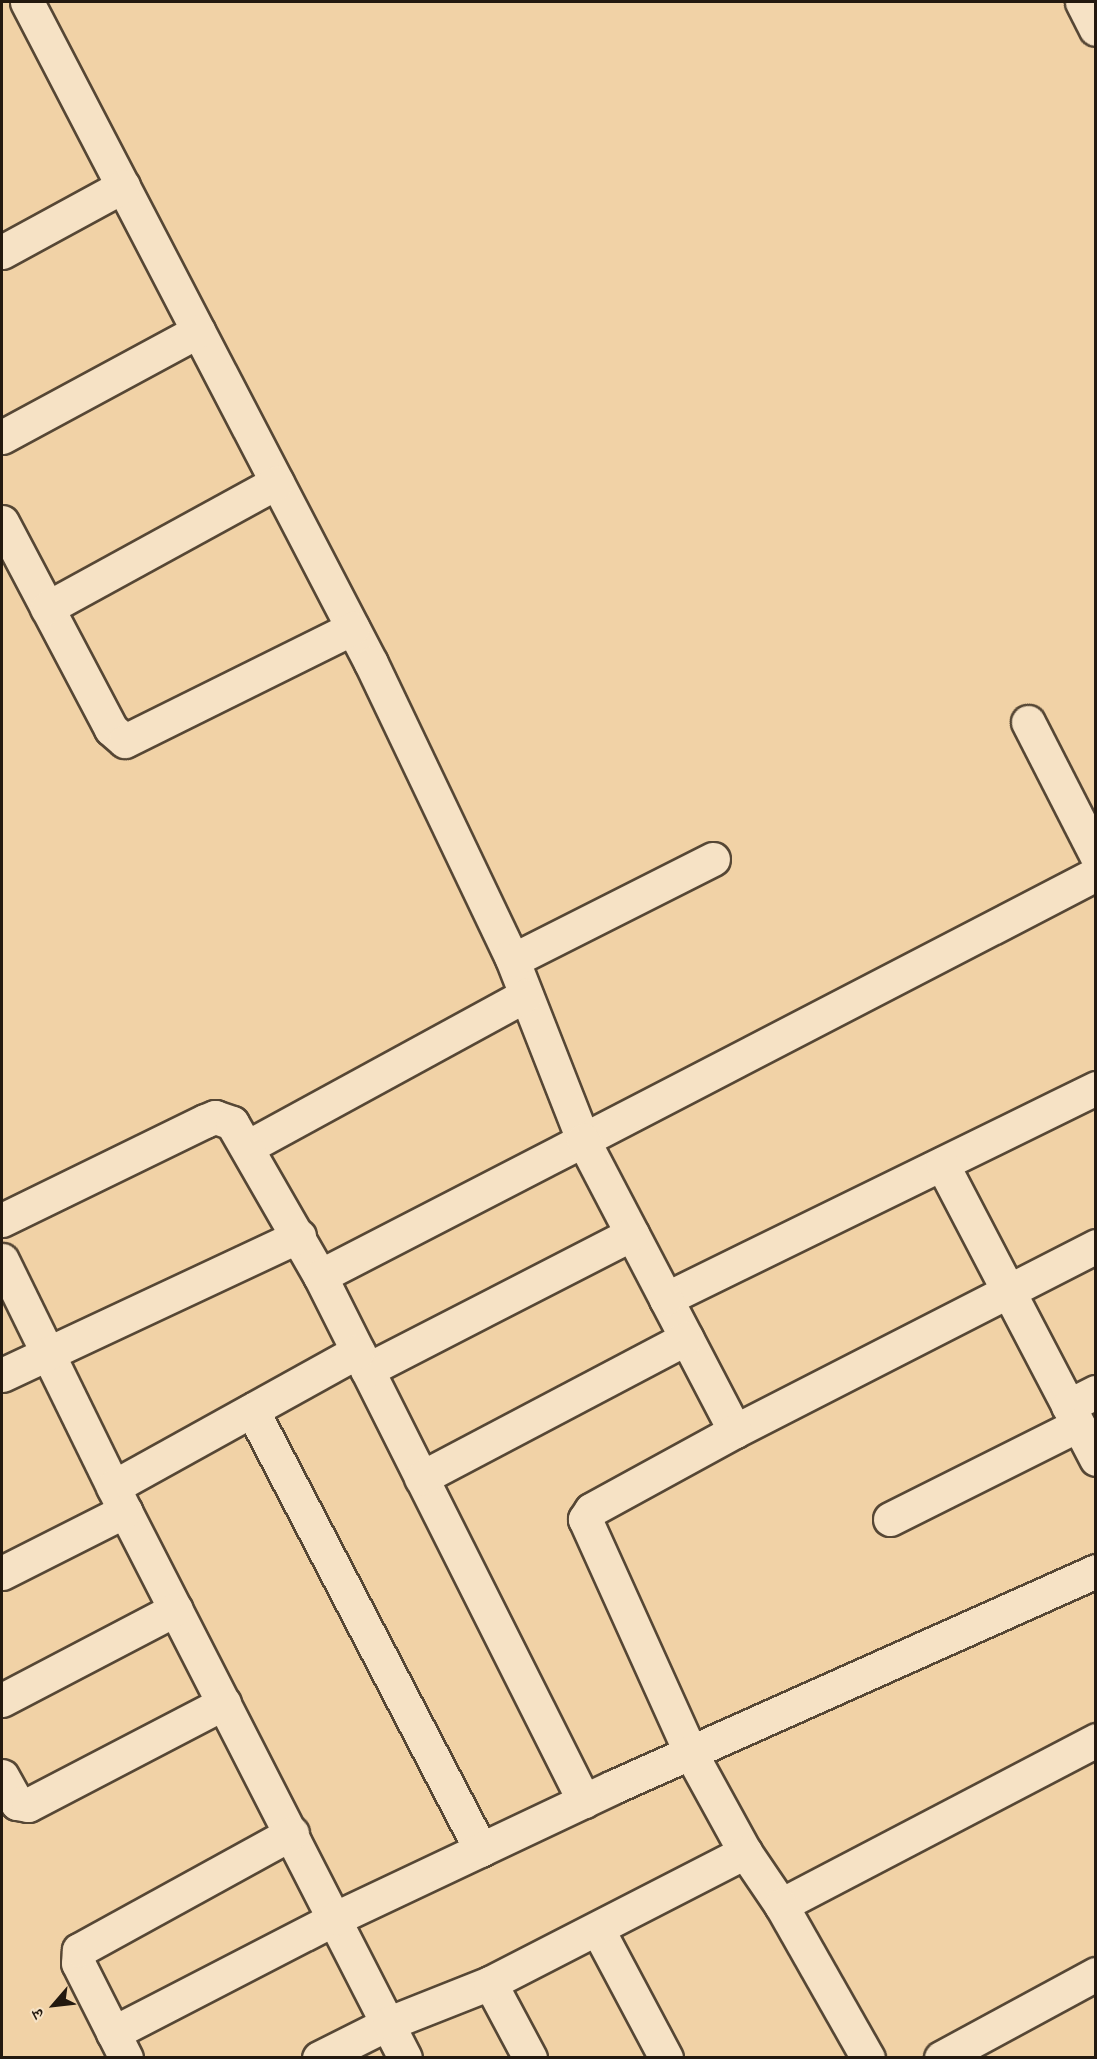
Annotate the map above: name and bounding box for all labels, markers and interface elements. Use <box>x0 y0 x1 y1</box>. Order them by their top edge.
north arrow <box>24 1975 84 2035</box>
text: उ <box>27 2005 49 2022</box>

